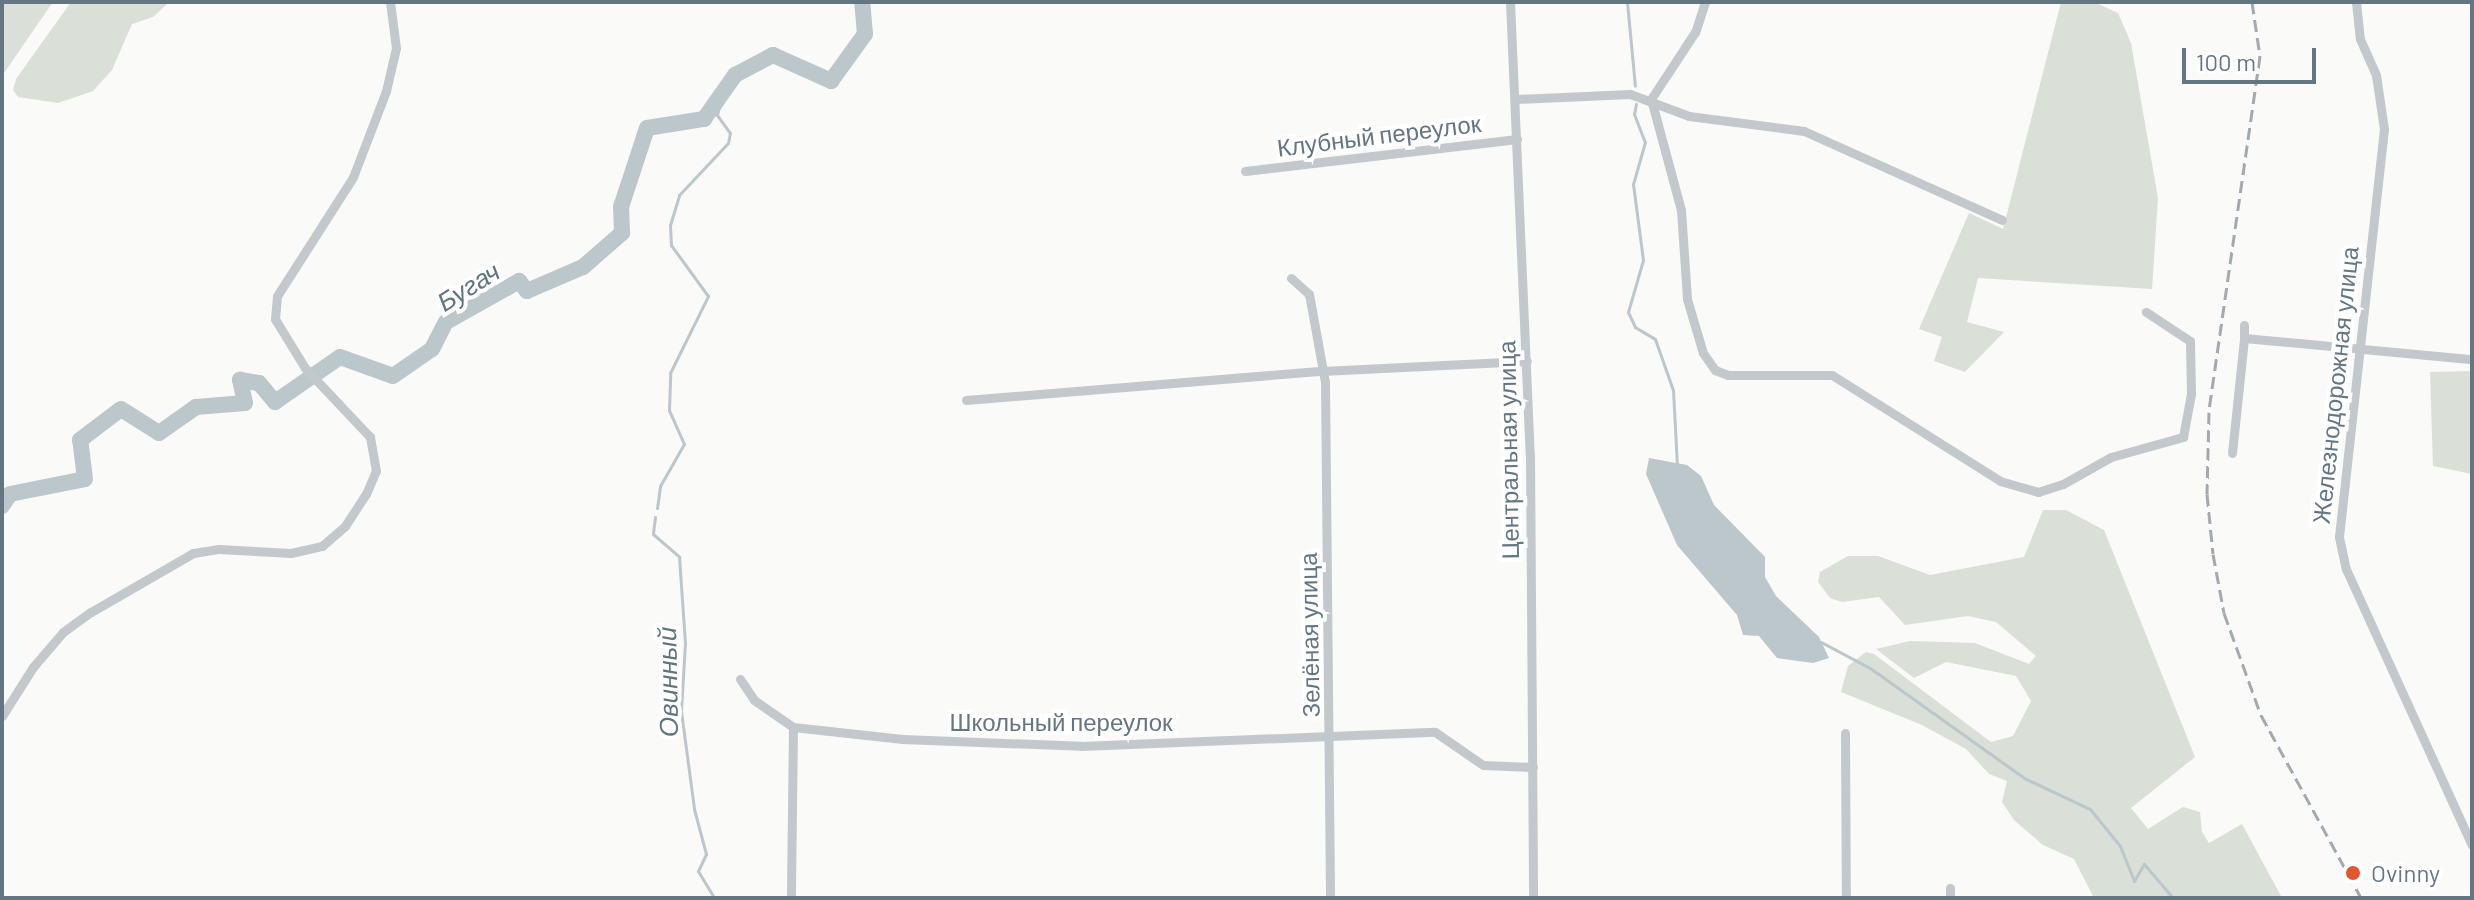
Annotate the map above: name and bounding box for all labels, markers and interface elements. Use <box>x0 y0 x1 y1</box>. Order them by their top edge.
scale bar <box>2186 32 2320 82</box>
text: 100 m <box>2196 47 2256 76</box>
street label: Клубный переулок <box>1275 108 1483 162</box>
street label: Железнодорожная улица <box>2306 245 2364 525</box>
water label: Бугач <box>431 255 505 317</box>
street label: Центральная улица <box>1492 340 1524 560</box>
street label: Зелёная улица <box>1293 552 1325 718</box>
water label: Овинный <box>650 627 684 737</box>
street label: Школьный переулок <box>949 708 1173 736</box>
place label: Ovinny <box>2371 859 2440 887</box>
marker: Ovinny <box>2342 862 2364 884</box>

